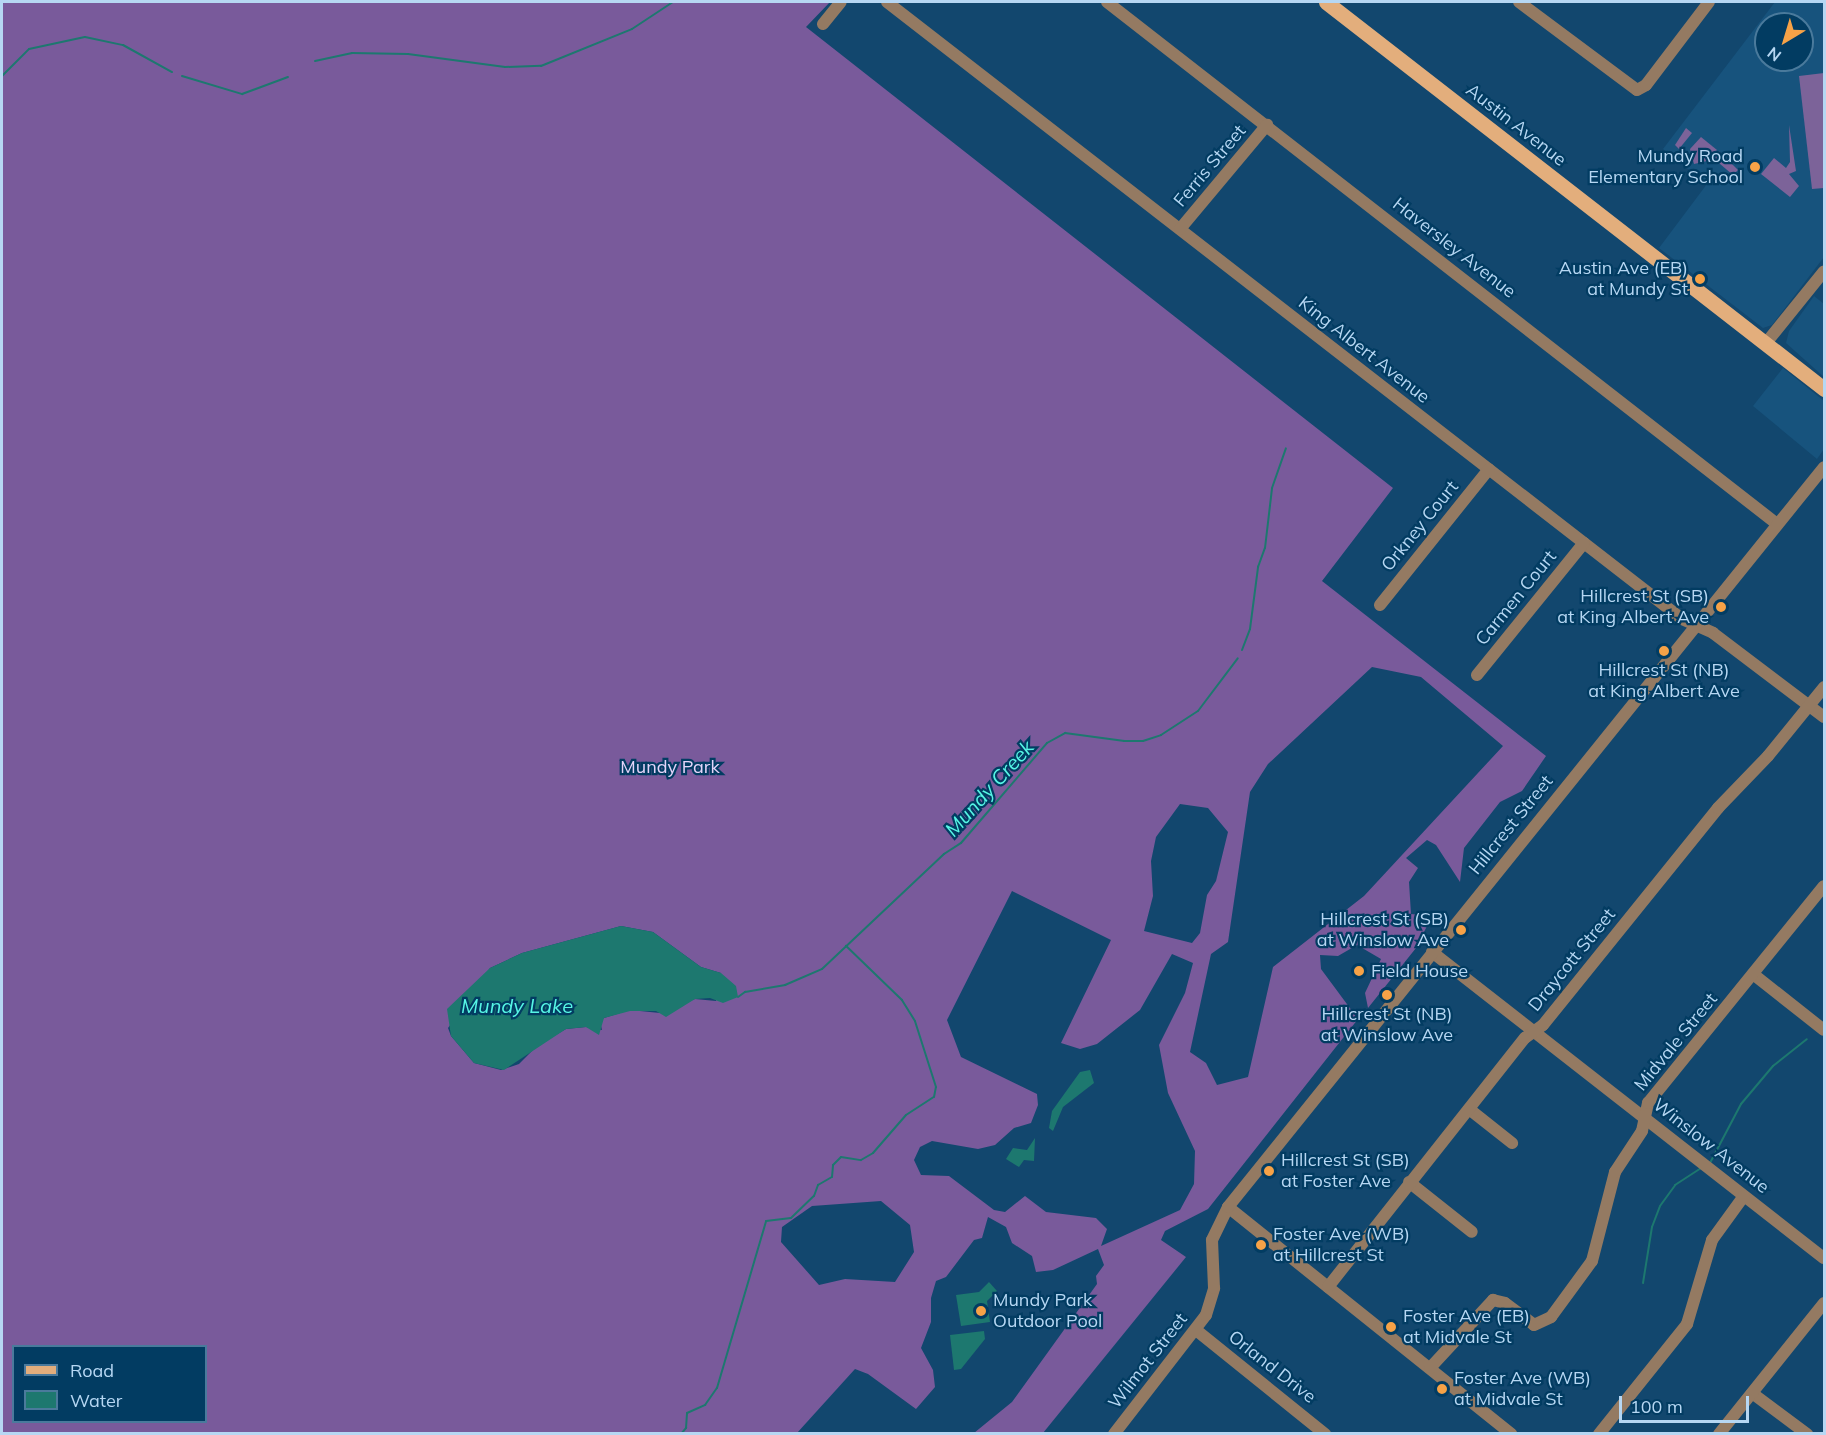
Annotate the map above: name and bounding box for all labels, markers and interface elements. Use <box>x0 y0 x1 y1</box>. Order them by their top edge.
north arrow <box>1754 12 1814 72</box>
text: N <box>1763 43 1785 66</box>
street label: Austin Avenue <box>1462 79 1570 171</box>
street label: Ferris Street <box>1169 121 1251 211</box>
place label: Mundy Road Elementary School <box>1588 146 1743 188</box>
marker: Mundy Road Elementary School <box>1748 160 1762 174</box>
street label: Haversley Avenue <box>1388 193 1520 303</box>
place label: Austin Ave (EB) at Mundy St <box>1559 258 1688 300</box>
marker: Austin Ave (EB) at Mundy St <box>1693 272 1707 286</box>
street label: King Albert Avenue <box>1294 292 1434 408</box>
street label: Orkney Court <box>1377 477 1463 575</box>
street label: Carmen Court <box>1471 546 1561 650</box>
place label: Hillcrest St (SB) at King Albert Ave <box>1557 586 1709 628</box>
marker: Hillcrest St (SB) at King Albert Ave <box>1714 600 1728 614</box>
marker: Hillcrest St (NB) at King Albert Ave <box>1657 644 1671 658</box>
place label: Hillcrest St (NB) at King Albert Ave <box>1588 660 1740 702</box>
water label: Mundy Creek <box>940 735 1038 841</box>
park label: Mundy Park <box>620 756 720 778</box>
street label: Hillcrest Street <box>1464 771 1558 879</box>
street label: Draycott Street <box>1524 904 1620 1016</box>
place label: Hillcrest St (SB) at Winslow Ave <box>1317 909 1449 952</box>
marker: Hillcrest St (SB) at Winslow Ave <box>1454 923 1468 937</box>
place label: Field House <box>1371 960 1468 982</box>
marker: Field House <box>1352 964 1366 978</box>
marker: Hillcrest St (NB) at Winslow Ave <box>1380 988 1394 1002</box>
street label: Midvale Street <box>1630 989 1722 1095</box>
water label: Mundy Lake <box>461 993 573 1017</box>
place label: Hillcrest St (NB) at Winslow Ave <box>1321 1004 1453 1046</box>
street label: Winslow Avenue <box>1649 1094 1773 1198</box>
place label: Hillcrest St (SB) at Foster Ave <box>1281 1150 1410 1192</box>
marker: Hillcrest St (SB) at Foster Ave <box>1262 1164 1276 1178</box>
place label: Foster Ave (WB) at Hillcrest St <box>1273 1224 1410 1266</box>
marker: Foster Ave (WB) at Hillcrest St <box>1254 1238 1268 1252</box>
place label: Mundy Park Outdoor Pool <box>993 1290 1102 1332</box>
marker: Mundy Park Outdoor Pool <box>974 1304 988 1318</box>
place label: Foster Ave (EB) at Midvale St <box>1403 1306 1530 1348</box>
street label: Wilmot Street <box>1104 1309 1192 1413</box>
marker: Foster Ave (EB) at Midvale St <box>1384 1320 1398 1334</box>
street label: Orland Drive <box>1224 1326 1320 1408</box>
legend <box>12 1345 207 1423</box>
text: Road <box>70 1359 114 1382</box>
place label: Foster Ave (WB) at Midvale St <box>1454 1368 1591 1410</box>
marker: Foster Ave (WB) at Midvale St <box>1435 1382 1449 1396</box>
scale bar <box>1622 1384 1752 1422</box>
text: Water <box>70 1389 122 1412</box>
text: 100 m <box>1630 1395 1683 1418</box>

